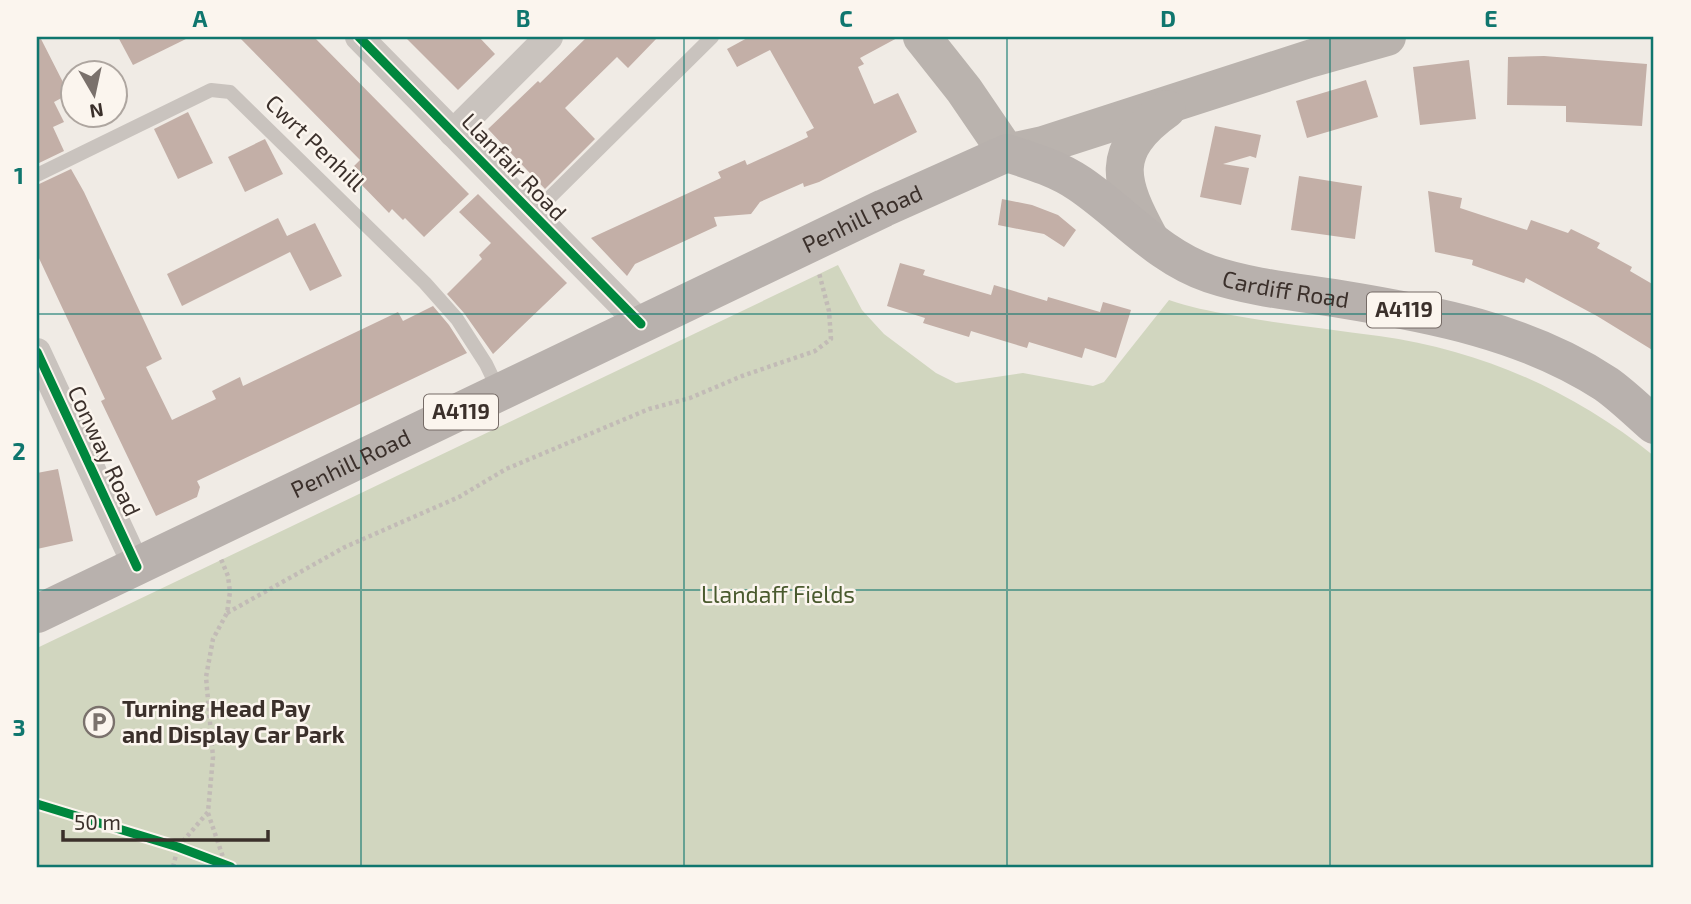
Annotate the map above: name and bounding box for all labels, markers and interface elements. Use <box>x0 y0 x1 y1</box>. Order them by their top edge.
text: A <box>192 4 208 32</box>
text: B <box>516 4 530 32</box>
text: C <box>839 4 853 32</box>
text: D <box>1160 4 1176 32</box>
text: E <box>1484 4 1498 32</box>
north arrow <box>60 60 130 130</box>
street label: Cwrt Penhill <box>260 88 371 197</box>
text: N <box>88 99 105 124</box>
street label: Llanfair Road <box>457 107 573 226</box>
text: 1 <box>14 161 24 189</box>
street label: Penhill Road <box>797 178 926 258</box>
street label: Cardiff Road <box>1219 263 1351 313</box>
road number: A4119 <box>1367 292 1441 328</box>
street label: Conway Road <box>62 381 147 520</box>
road number: A4119 <box>424 394 498 430</box>
street label: Penhill Road <box>286 422 415 503</box>
text: 2 <box>12 437 26 465</box>
park label: Llandaff Fields <box>701 580 855 608</box>
place label: Turning Head Pay and Display Car Park <box>122 694 345 748</box>
parking icon: Turning Head Pay and Display Car Park <box>82 705 116 739</box>
text: 3 <box>12 713 26 741</box>
scale bar <box>63 799 268 843</box>
text: 50 m <box>74 809 121 834</box>

